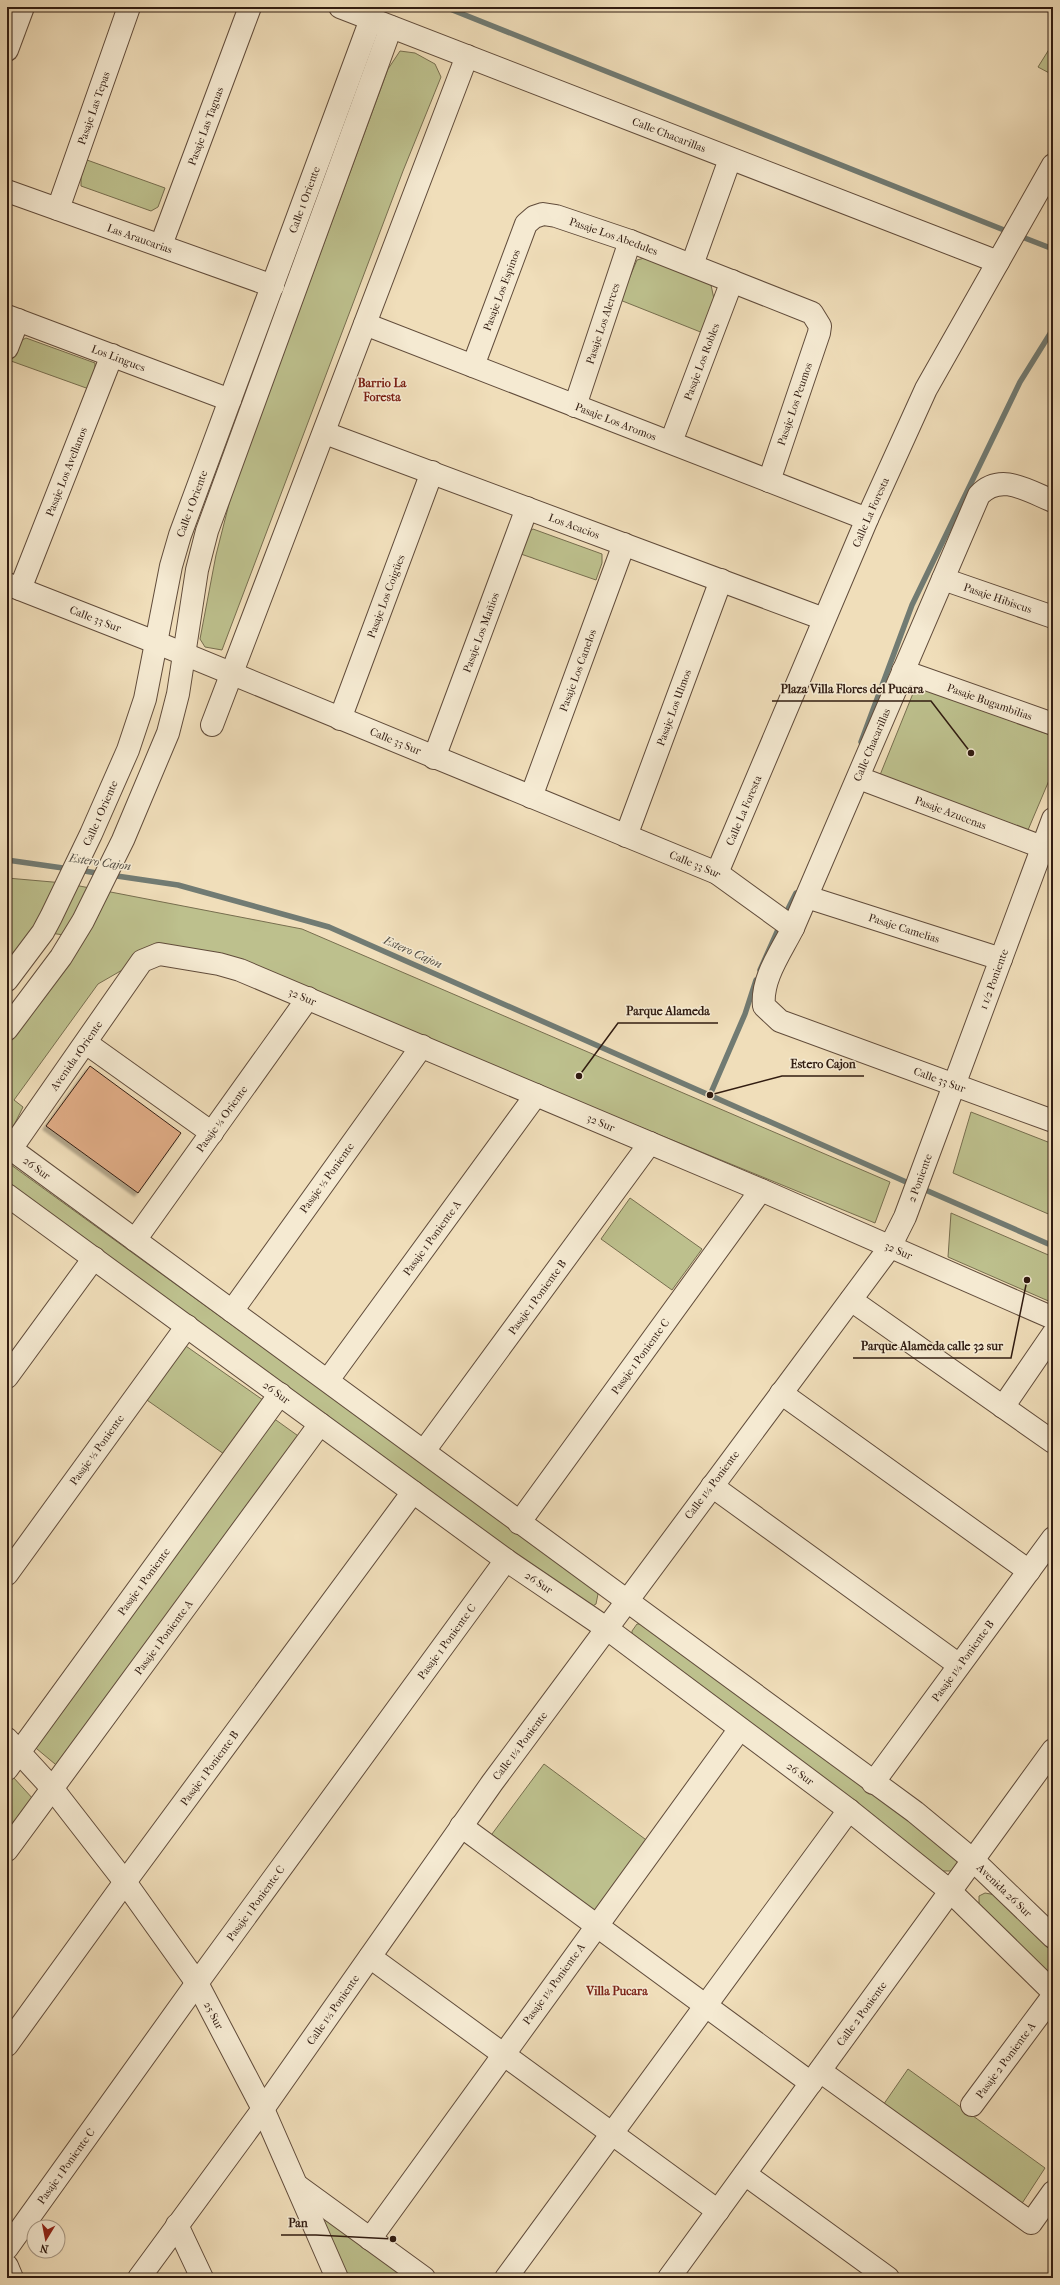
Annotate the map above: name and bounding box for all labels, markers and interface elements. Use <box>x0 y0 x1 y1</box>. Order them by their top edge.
street label: Pasaje Las Tepas <box>75 70 112 146</box>
street label: Pasaje Las Taguas <box>185 85 226 167</box>
street label: Calle Chacarillas <box>630 114 708 155</box>
street label: Calle 1 Oriente <box>286 164 323 235</box>
street label: Pasaje Los Abedules <box>568 215 660 258</box>
street label: Las Araucarias <box>105 221 174 256</box>
street label: Pasaje Los Espinos <box>480 248 522 333</box>
street label: Pasaje Los Alerces <box>583 281 622 366</box>
street label: Pasaje Los Robles <box>681 321 722 402</box>
street label: Los Lingues <box>90 342 147 374</box>
street label: Pasaje Los Peumos <box>775 361 815 447</box>
district label: Barrio La Foresta <box>358 376 407 404</box>
street label: Pasaje Los Aromos <box>573 400 658 443</box>
street label: Pasaje Los Avellanos <box>43 425 90 518</box>
street label: Calle 1 Oriente <box>173 468 210 539</box>
street label: Calle La Foresta <box>849 474 892 549</box>
street label: Los Acacios <box>547 510 602 541</box>
street label: Pasaje Los Coigües <box>364 553 407 640</box>
street label: Pasaje Hibiscus <box>962 580 1034 616</box>
street label: Pasaje Los Mañios <box>460 591 502 674</box>
street label: Calle 33 Sur <box>68 603 123 635</box>
street label: Pasaje Los Canelos <box>556 627 599 713</box>
street label: Pasaje Los Ulmos <box>654 668 694 748</box>
callout: Plaza Villa Flores del Pucara <box>772 677 931 701</box>
street label: Pasaje Bugambilias <box>945 681 1034 723</box>
text: Plaza Villa Flores del Pucara <box>780 682 924 696</box>
street label: Calle Chacarillas <box>851 707 893 783</box>
street label: Calle 33 Sur <box>368 725 423 757</box>
street label: Calle La Foresta <box>723 772 765 847</box>
street label: Calle 1 Oriente <box>80 778 121 848</box>
street label: Pasaje Azucenas <box>913 793 988 832</box>
street label: Calle 33 Sur <box>668 848 724 881</box>
water label: Estero Cajon <box>67 851 132 873</box>
street label: Pasaje Camelias <box>867 911 941 945</box>
water label: Estero Cajon <box>381 932 445 971</box>
street label: 1 1/2 Poniente <box>976 946 1011 1011</box>
street label: 32 Sur <box>287 985 319 1008</box>
callout: Parque Alameda <box>618 999 718 1023</box>
text: Parque Alameda <box>626 1004 710 1019</box>
street label: Avenida 1Oriente <box>47 1018 105 1094</box>
callout: Estero Cajon <box>782 1052 864 1076</box>
text: Estero Cajon <box>790 1057 857 1071</box>
street label: Calle 33 Sur <box>912 1064 968 1095</box>
street label: Pasaje ½ Oriente <box>194 1083 251 1155</box>
street label: 32 Sur <box>585 1111 617 1134</box>
street label: Pasaje ½ Poniente <box>297 1140 357 1216</box>
street label: 2 Poniente <box>905 1151 935 1204</box>
street label: 26 Sur <box>21 1154 53 1182</box>
street label: Pasaje 1 Poniente A <box>400 1197 464 1278</box>
street label: 32 Sur <box>883 1239 915 1262</box>
street label: Pasaje 1 Poniente B <box>505 1257 569 1337</box>
street label: Pasaje 1 Poniente C <box>608 1316 672 1397</box>
callout: Parque Alameda calle 32 sur <box>853 1334 1011 1358</box>
text: Parque Alameda calle 32 sur <box>861 1339 1004 1354</box>
street label: 26 Sur <box>260 1378 293 1407</box>
street label: Pasaje ½ Poniente <box>67 1412 127 1488</box>
street label: Calle 1½ Poniente <box>682 1448 742 1522</box>
street label: Pasaje 1 Poniente <box>115 1545 173 1618</box>
street label: 26 Sur <box>523 1568 555 1596</box>
street label: Pasaje 1 Poniente A <box>131 1597 196 1677</box>
street label: Pasaje 1 Poniente C <box>415 1601 478 1682</box>
street label: Pasaje 1½ Poniente B <box>929 1618 997 1704</box>
street label: Calle 1½ Poniente <box>490 1709 550 1783</box>
street label: Pasaje 1 Poniente B <box>177 1728 241 1808</box>
street label: 26 Sur <box>784 1759 817 1788</box>
street label: Avenida 26 Sur <box>974 1860 1035 1920</box>
street label: Pasaje 1 Poniente C <box>224 1863 287 1943</box>
street label: Pasaje 1½ Poniente A <box>520 1940 588 2027</box>
street label: Calle 1½ Poniente <box>304 1972 362 2048</box>
street label: Calle 2 Poniente <box>833 1978 890 2049</box>
district label: Villa Pucara <box>585 1984 648 1998</box>
street label: 25 Sur <box>201 1999 227 2032</box>
street label: Pasaje 2 Poniente A <box>973 2019 1038 2101</box>
street label: Pasaje 1 Poniente C <box>34 2126 97 2206</box>
callout: Pan <box>281 2211 316 2235</box>
text: Pan <box>288 2216 309 2230</box>
north arrow <box>26 2219 66 2259</box>
text: N <box>38 2241 50 2255</box>

